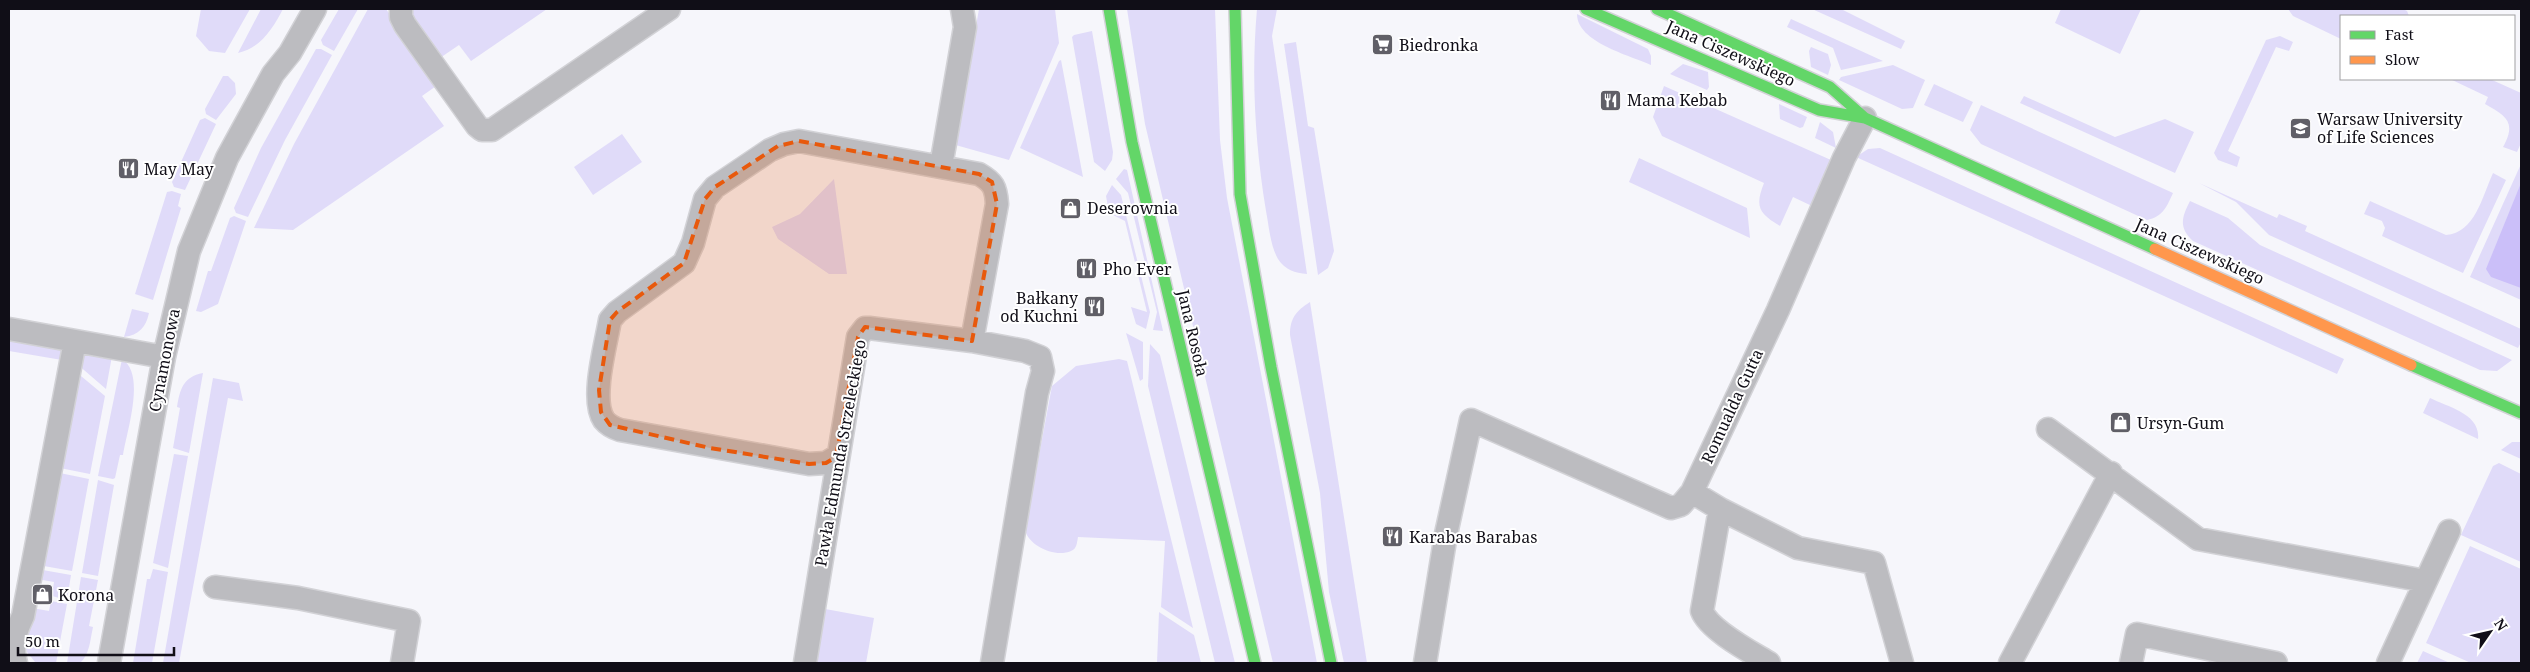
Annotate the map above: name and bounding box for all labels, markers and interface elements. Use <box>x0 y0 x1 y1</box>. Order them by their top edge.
street label: Jana Ciszewskiego <box>1662 14 1799 91</box>
legend <box>2340 15 2515 80</box>
text: Fast <box>2385 24 2414 44</box>
supermarket icon: Biedronka <box>1371 33 1395 57</box>
place label: Biedronka <box>1399 34 1478 56</box>
text: Slow <box>2385 49 2419 69</box>
restaurant icon: Mama Kebab <box>1599 88 1623 112</box>
place label: Mama Kebab <box>1627 89 1727 111</box>
place label: Warsaw University of Life Sciences <box>2317 108 2464 148</box>
school or university icon: Warsaw University of Life Sciences <box>2289 116 2313 140</box>
restaurant icon: May May <box>116 157 140 181</box>
place label: May May <box>144 158 215 180</box>
shop icon: Deserownia <box>1059 196 1083 220</box>
place label: Deserownia <box>1087 197 1178 219</box>
street label: Jana Ciszewskiego <box>2131 212 2268 289</box>
restaurant icon: Pho Ever <box>1075 257 1099 281</box>
place label: Pho Ever <box>1103 258 1172 280</box>
street label: Jana Rosoła <box>1172 286 1214 379</box>
place label: Bałkany od Kuchni <box>1000 287 1079 327</box>
restaurant icon: Bałkany od Kuchni <box>1082 295 1106 319</box>
street label: Cynamonowa <box>143 306 185 414</box>
street label: Pawła Edmunda Strzeleckiego <box>809 338 871 568</box>
street label: Romualda Gutta <box>1696 345 1768 467</box>
shop icon: Ursyn-Gum <box>2109 411 2133 435</box>
place label: Ursyn-Gum <box>2137 412 2224 434</box>
restaurant icon: Karabas Barabas <box>1381 525 1405 549</box>
place label: Karabas Barabas <box>1409 526 1537 548</box>
shop icon: Korona <box>30 583 54 607</box>
place label: Korona <box>58 584 114 606</box>
north arrow <box>2465 607 2515 657</box>
text: N <box>2490 615 2512 634</box>
scale bar <box>18 624 174 656</box>
text: 50 m <box>25 631 60 651</box>

